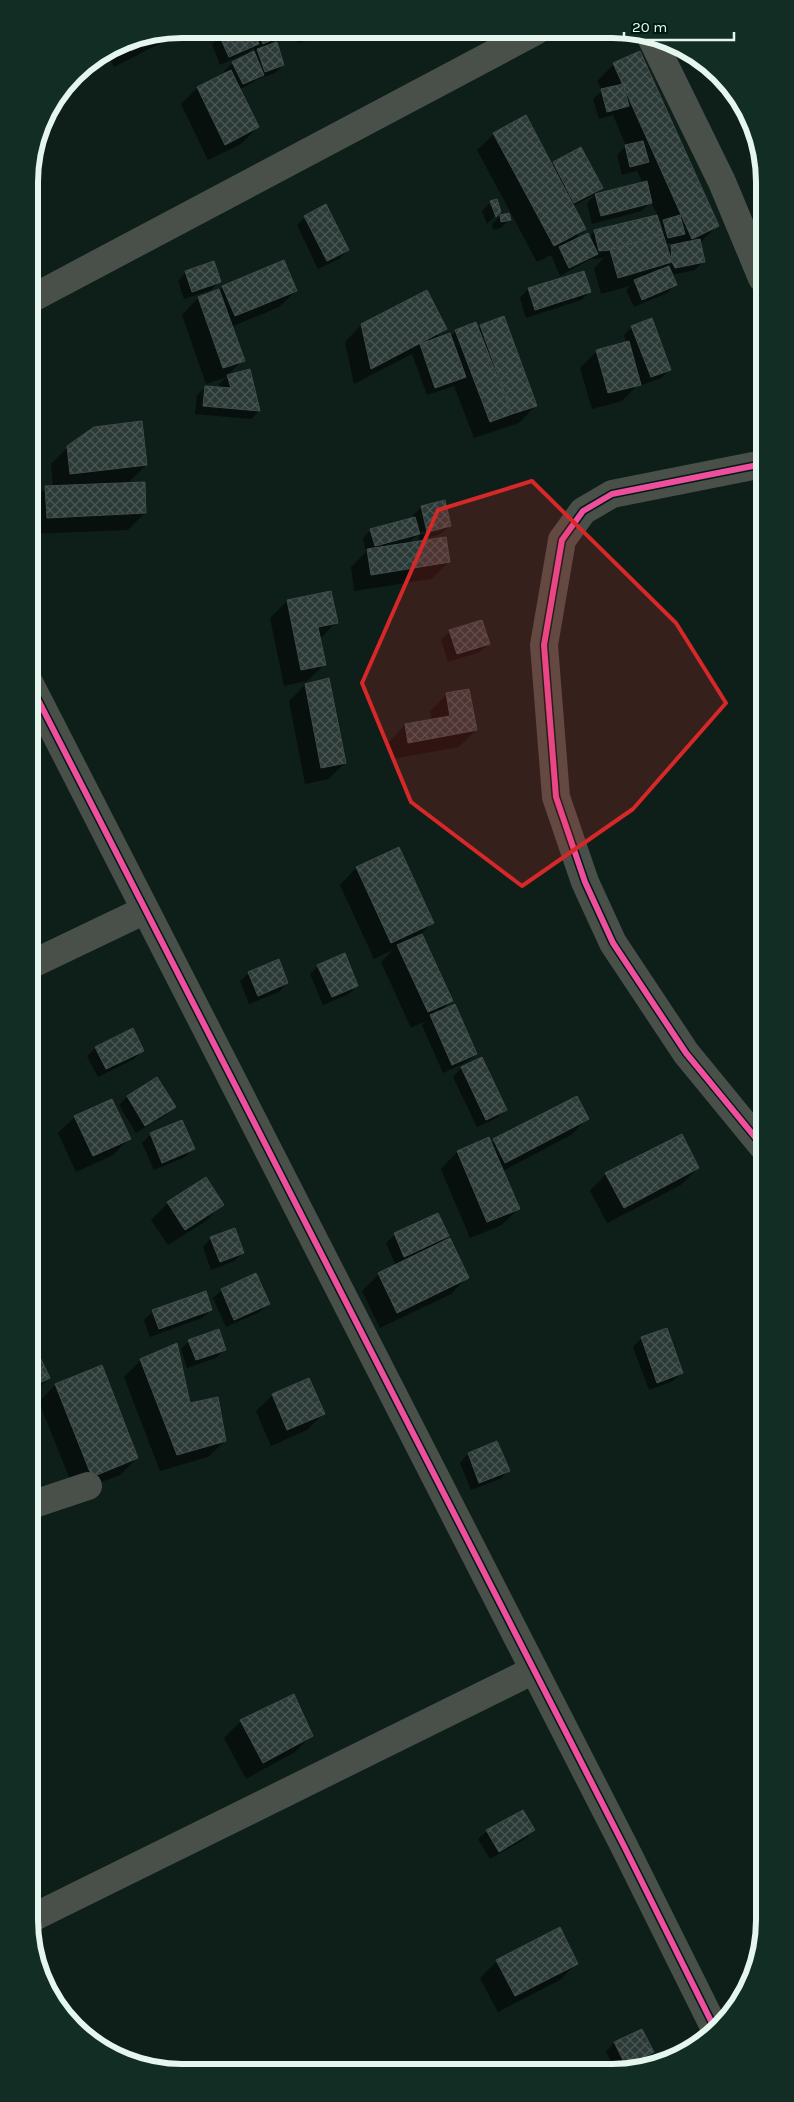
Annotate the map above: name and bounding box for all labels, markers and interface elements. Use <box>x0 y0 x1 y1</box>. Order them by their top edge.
scale bar <box>624 10 734 42</box>
text: 20 m <box>632 18 667 36</box>

